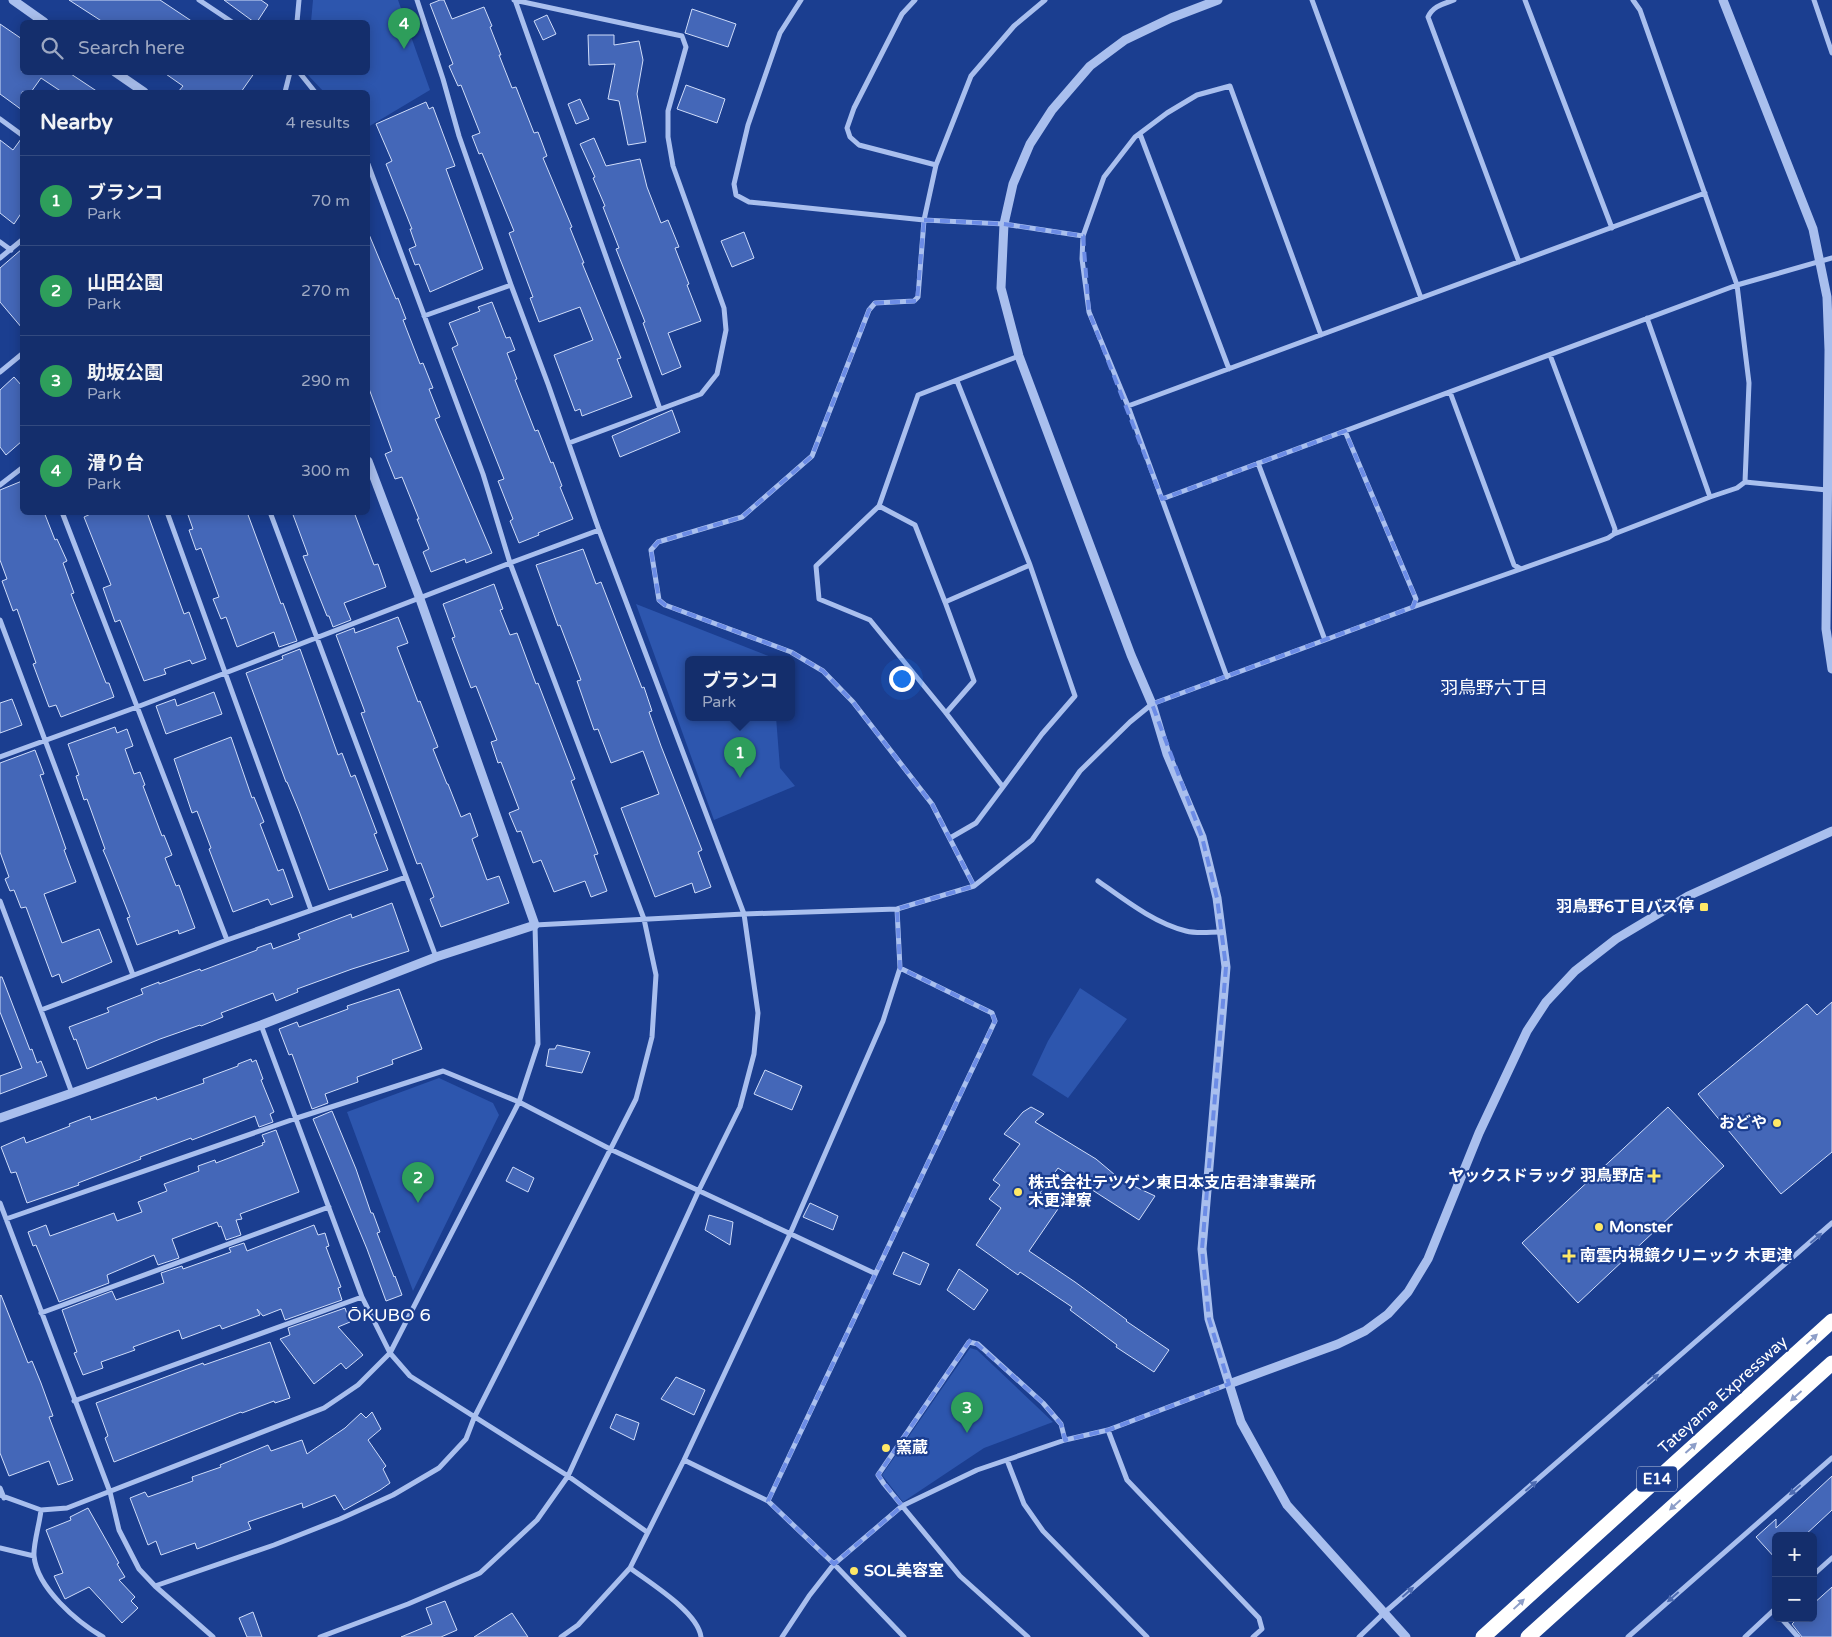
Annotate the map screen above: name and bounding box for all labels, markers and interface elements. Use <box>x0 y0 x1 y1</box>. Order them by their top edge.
pin: 4 <box>388 8 420 49</box>
search box <box>20 20 370 75</box>
icon: search <box>38 34 66 62</box>
text: Search here <box>78 37 185 59</box>
text: Nearby <box>40 110 113 135</box>
text: 4 results <box>286 113 350 133</box>
text: ブランコ <box>87 182 163 204</box>
text: 1 <box>51 191 61 211</box>
text: 70 m <box>311 191 350 211</box>
text: Park <box>87 204 121 224</box>
text: 山田公園 <box>87 272 163 294</box>
text: 2 <box>51 281 61 301</box>
text: 270 m <box>301 281 350 301</box>
text: Park <box>87 294 121 314</box>
text: 助坂公園 <box>87 362 163 384</box>
text: 3 <box>51 371 61 391</box>
text: 290 m <box>301 371 350 391</box>
text: Park <box>87 384 121 404</box>
text: 滑り台 <box>87 452 144 474</box>
text: 4 <box>51 461 61 481</box>
text: 300 m <box>301 461 350 481</box>
text: Park <box>87 474 121 494</box>
popup <box>685 656 795 721</box>
your location <box>889 666 915 692</box>
text: ブランコ <box>702 670 778 692</box>
district label: 羽鳥野六丁目 <box>1440 677 1548 699</box>
text: Park <box>702 692 736 712</box>
pin: 1 <box>724 737 756 778</box>
place label: 羽鳥野6丁目バス停 <box>1556 897 1694 917</box>
marker: 羽鳥野6丁目バス停 <box>1698 901 1710 913</box>
place label: おどや <box>1719 1113 1767 1133</box>
marker: おどや <box>1771 1117 1783 1129</box>
pin: 2 <box>402 1162 434 1203</box>
place label: ヤックスドラッグ 羽鳥野店 <box>1448 1166 1644 1186</box>
marker: ヤックスドラッグ 羽鳥野店 <box>1648 1170 1660 1182</box>
place label: 株式会社テツゲン東日本支店君津事業所 木更津寮 <box>1028 1173 1316 1211</box>
marker: 株式会社テツゲン東日本支店君津事業所 木更津寮 <box>1012 1186 1024 1198</box>
place label: Monster <box>1609 1217 1673 1237</box>
marker: Monster <box>1593 1221 1605 1233</box>
one-way arrow <box>1809 1232 1822 1243</box>
place label: 南雲内視鏡クリニック 木更津 <box>1580 1246 1792 1266</box>
marker: 南雲内視鏡クリニック 木更津 <box>1562 1249 1576 1263</box>
district label: ŌKUBO 6 <box>347 1304 431 1326</box>
street label: Tateyama Expressway <box>1654 1331 1792 1458</box>
one-way arrow <box>1805 1333 1817 1345</box>
one-way arrow <box>1647 1373 1659 1385</box>
one-way arrow <box>1790 1390 1802 1402</box>
pin: 3 <box>951 1392 983 1433</box>
place label: 窯蔵 <box>896 1438 928 1458</box>
marker: 窯蔵 <box>880 1442 892 1454</box>
one-way arrow <box>1684 1442 1696 1454</box>
road number: E14 <box>1637 1466 1677 1492</box>
one-way arrow <box>1524 1480 1537 1491</box>
one-way arrow <box>1790 1484 1802 1496</box>
one-way arrow <box>1668 1499 1681 1510</box>
map controls <box>1772 1532 1817 1622</box>
button: + <box>1772 1532 1817 1577</box>
place label: SOL美容室 <box>864 1561 944 1581</box>
marker: SOL美容室 <box>848 1565 860 1577</box>
button: − <box>1772 1577 1817 1622</box>
one-way arrow <box>1402 1586 1414 1598</box>
one-way arrow <box>1668 1591 1680 1603</box>
one-way arrow <box>1512 1598 1524 1610</box>

